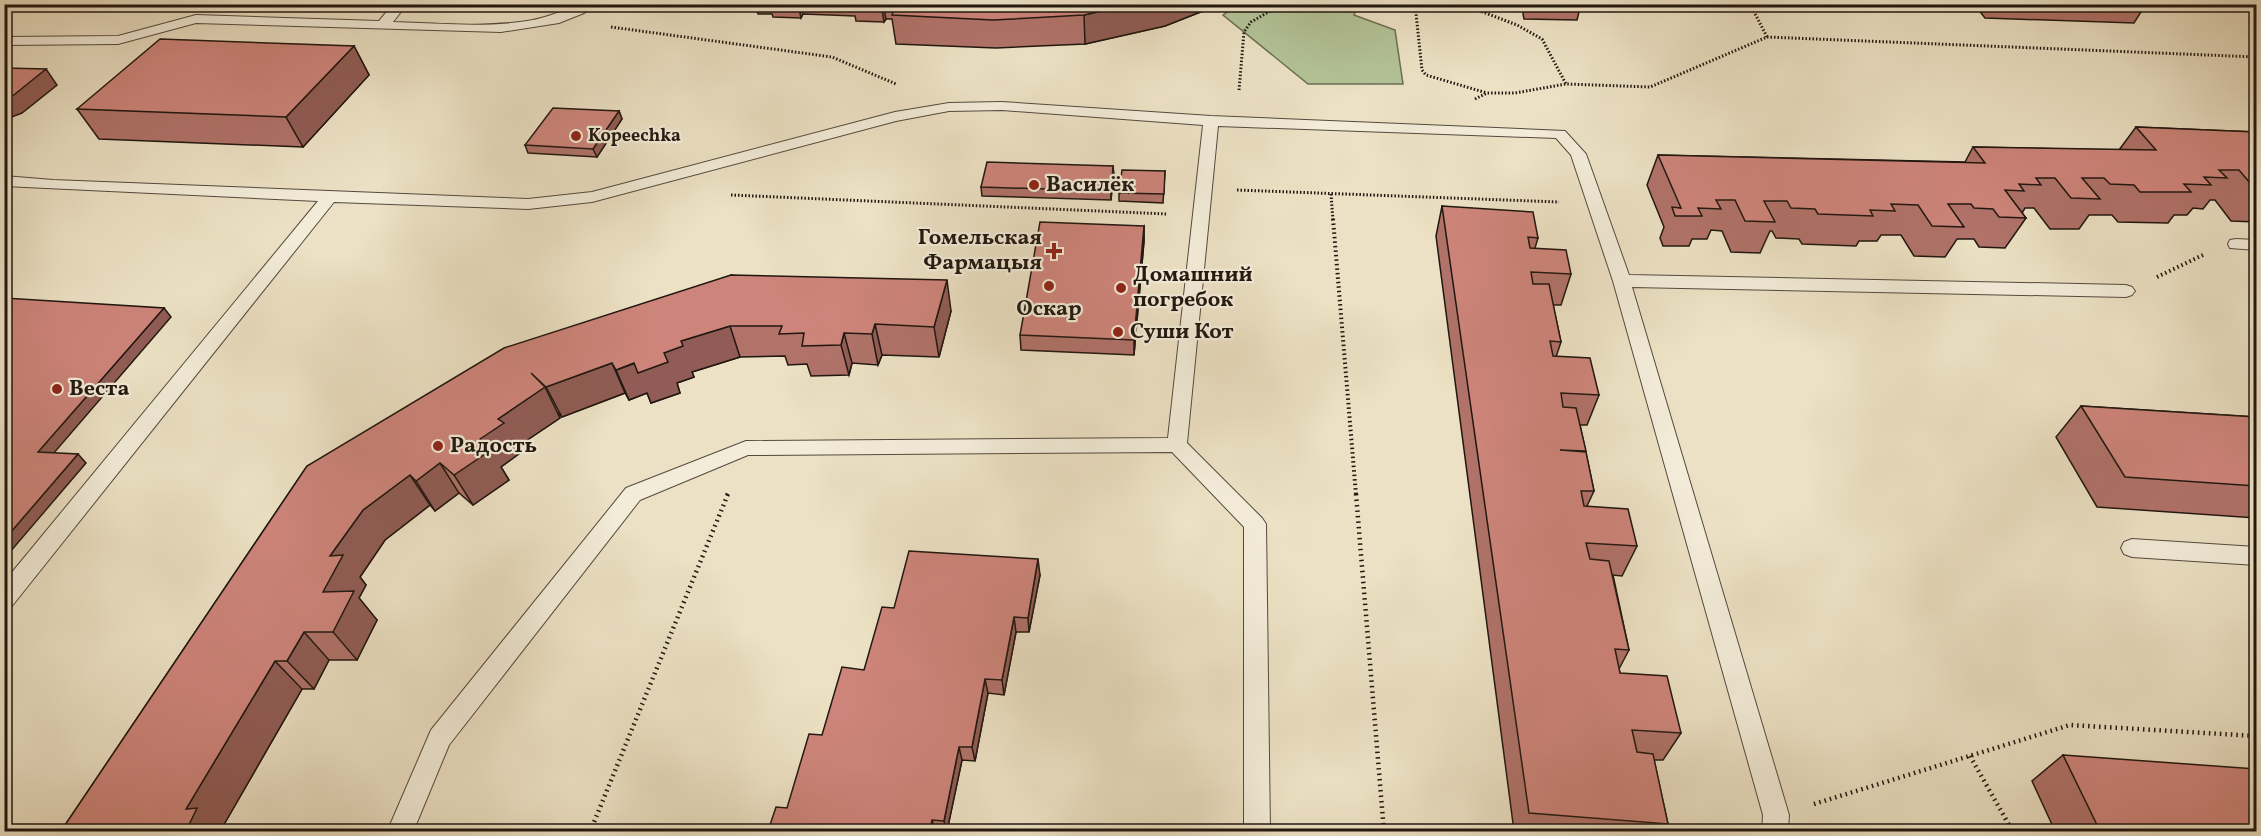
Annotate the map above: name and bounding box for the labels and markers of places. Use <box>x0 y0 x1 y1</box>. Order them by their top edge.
place label: Kopeechka <box>588 124 681 149</box>
marker: Kopeechka <box>569 129 583 143</box>
place label: Василёк <box>1046 170 1134 201</box>
marker: Василёк <box>1027 178 1041 192</box>
place label: Гомельская Фармацыя <box>918 223 1042 279</box>
marker: Гомельская Фармацыя <box>1047 244 1061 258</box>
place label: Домашний погребок <box>1133 260 1253 316</box>
marker: Оскар <box>1042 279 1056 293</box>
marker: Домашний погребок <box>1114 281 1128 295</box>
place label: Оскар <box>1016 294 1082 325</box>
place label: Суши Кот <box>1130 317 1234 348</box>
marker: Суши Кот <box>1111 325 1125 339</box>
place label: Веста <box>69 374 129 405</box>
marker: Веста <box>50 382 64 396</box>
place label: Радость <box>450 431 537 462</box>
marker: Радость <box>431 439 445 453</box>

